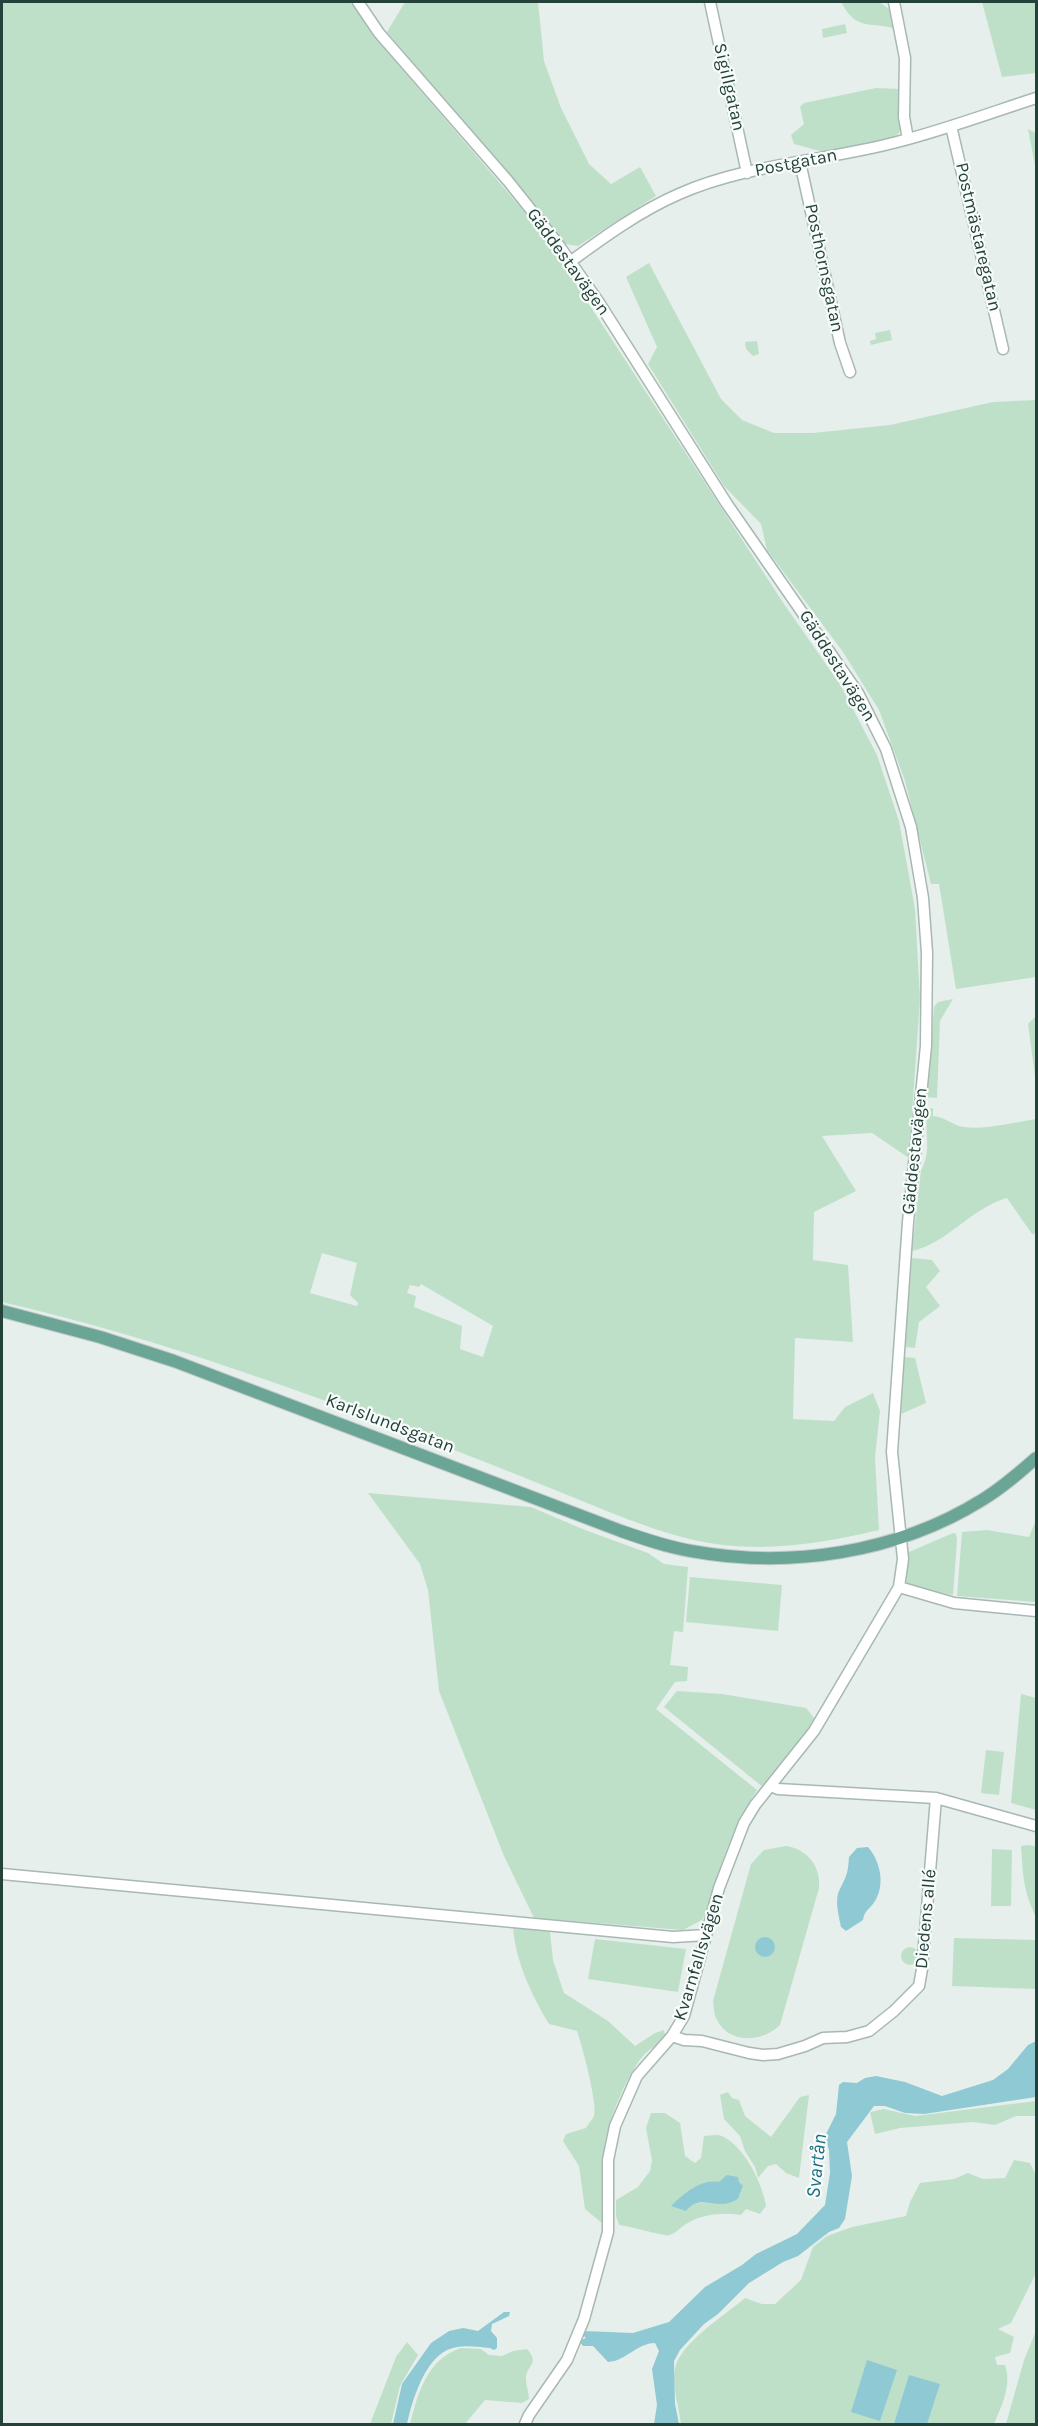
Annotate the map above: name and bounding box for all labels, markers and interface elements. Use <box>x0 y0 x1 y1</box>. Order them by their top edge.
street label: Sigillgatan <box>708 41 750 133</box>
street label: Postgatan <box>753 144 839 182</box>
street label: Postmästaregatan <box>950 160 1006 314</box>
street label: Posthornsgatan <box>800 202 848 334</box>
street label: Gäddestavägen <box>522 204 614 320</box>
street label: Gäddestavägen <box>794 606 880 726</box>
street label: Gäddestavägen <box>898 1087 932 1215</box>
street label: Karlslundsgatan <box>322 1389 458 1459</box>
street label: Diedens allé <box>911 1868 941 1970</box>
street label: Kvarnfallsvägen <box>669 1891 729 2023</box>
water label: Svartån <box>802 2133 832 2199</box>

